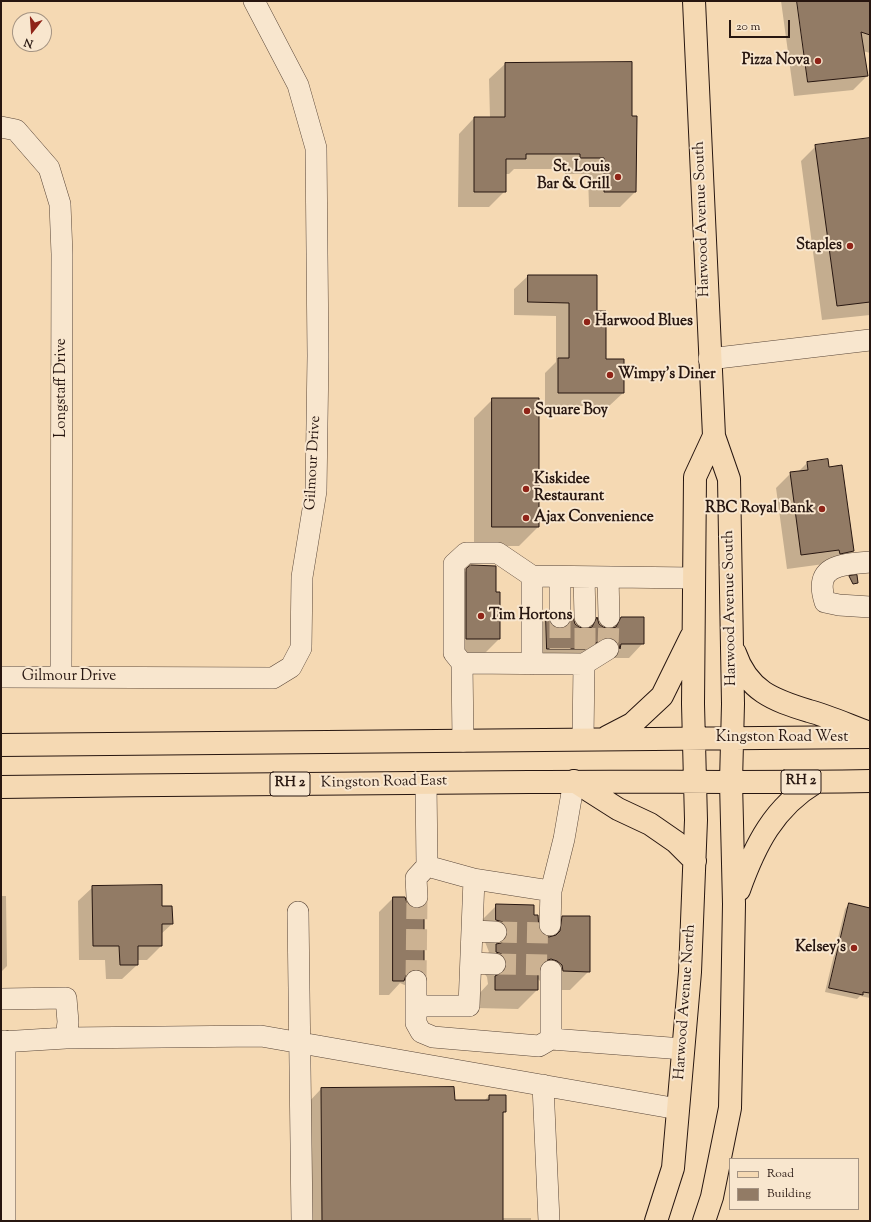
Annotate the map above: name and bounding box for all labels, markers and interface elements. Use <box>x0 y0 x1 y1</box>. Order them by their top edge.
north arrow <box>12 12 52 52</box>
scale bar <box>731 12 792 38</box>
text: 20 m <box>736 18 760 36</box>
text: N <box>22 34 35 51</box>
place label: Pizza Nova <box>742 52 810 70</box>
marker: Pizza Nova <box>813 56 823 66</box>
street label: Harwood Avenue South <box>691 141 715 297</box>
place label: St. Louis Bar & Grill <box>537 159 610 194</box>
marker: St. Louis Bar & Grill <box>613 172 623 182</box>
place label: Staples <box>796 237 842 255</box>
marker: Staples <box>845 241 855 251</box>
place label: Harwood Blues <box>595 313 693 331</box>
marker: Harwood Blues <box>582 317 592 327</box>
street label: Longstaff Drive <box>53 338 71 438</box>
place label: Wimpy's Diner <box>618 366 716 384</box>
marker: Wimpy's Diner <box>605 370 615 380</box>
place label: Square Boy <box>535 402 608 420</box>
marker: Square Boy <box>522 406 532 416</box>
street label: Gilmour Drive <box>303 415 325 511</box>
place label: Kiskidee Restaurant <box>534 471 604 506</box>
marker: Kiskidee Restaurant <box>521 484 531 494</box>
place label: RBC Royal Bank <box>705 500 814 518</box>
marker: RBC Royal Bank <box>817 504 827 514</box>
place label: Ajax Convenience <box>534 509 654 527</box>
marker: Ajax Convenience <box>521 513 531 523</box>
street label: Harwood Avenue South <box>721 530 741 686</box>
place label: Tim Hortons <box>489 607 572 625</box>
marker: Tim Hortons <box>476 611 486 621</box>
street label: Gilmour Drive <box>22 668 116 686</box>
street label: Kingston Road West <box>716 729 848 747</box>
road number: RH 2 <box>781 770 821 794</box>
road number: RH 2 <box>270 772 310 796</box>
street label: Kingston Road East <box>321 773 447 793</box>
street label: Harwood Avenue North <box>672 924 700 1080</box>
place label: Kelsey's <box>795 939 846 957</box>
marker: Kelsey's <box>849 943 859 953</box>
legend <box>729 1158 859 1210</box>
text: Road <box>767 1165 794 1183</box>
text: Building <box>767 1185 811 1203</box>

